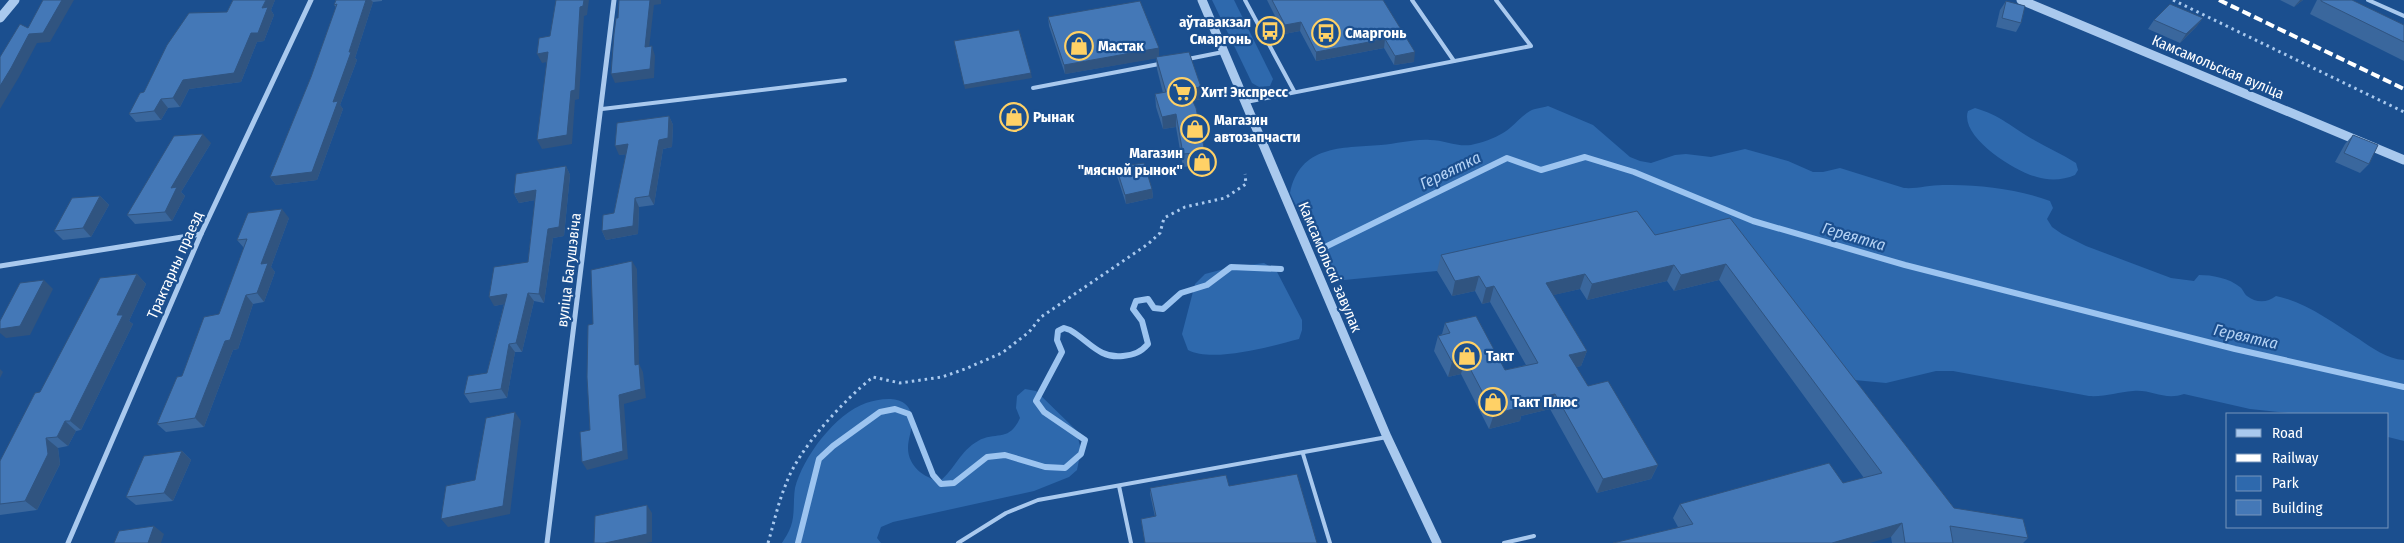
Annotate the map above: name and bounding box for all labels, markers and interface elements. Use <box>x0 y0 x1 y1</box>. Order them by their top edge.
place label: аўтавакзал Смаргонь <box>1179 13 1251 48</box>
bus stop icon: аўтавакзал Смаргонь <box>1255 16 1285 46</box>
bus stop icon: Смаргонь <box>1311 18 1341 48</box>
place label: Смаргонь <box>1345 24 1406 42</box>
shop icon: Мастак <box>1064 31 1094 61</box>
street label: Камсамольская вуліца <box>2149 31 2287 103</box>
place label: Мастак <box>1098 37 1144 55</box>
supermarket icon: Хит! Экспресс <box>1167 77 1197 107</box>
place label: Хит! Экспресс <box>1200 83 1288 101</box>
shop icon: Рынак <box>999 102 1029 132</box>
place label: Рынак <box>1033 108 1075 126</box>
place label: Магазин автозапчасти <box>1214 111 1300 146</box>
shop icon: Магазин автозапчасти <box>1180 114 1210 144</box>
place label: Магазин "мясной рынок" <box>1078 144 1183 179</box>
shop icon: Магазин "мясной рынок" <box>1187 147 1217 177</box>
water label: Гервятка <box>1417 148 1484 193</box>
street label: Камсамольскі завулак <box>1294 199 1366 335</box>
street label: Трактарны праезд <box>143 208 207 322</box>
street label: вуліца Багушэвіча <box>553 212 585 328</box>
water label: Гервятка <box>1820 218 1888 255</box>
water label: Гервятка <box>2212 320 2280 353</box>
shop icon: Такт <box>1452 341 1482 371</box>
place label: Такт <box>1486 347 1515 365</box>
shop icon: Такт Плюс <box>1478 387 1508 417</box>
place label: Такт Плюс <box>1512 393 1578 411</box>
legend <box>2226 413 2389 528</box>
text: Road <box>2272 424 2303 442</box>
text: Railway <box>2272 449 2319 467</box>
text: Park <box>2272 474 2299 492</box>
text: Building <box>2272 499 2323 517</box>

